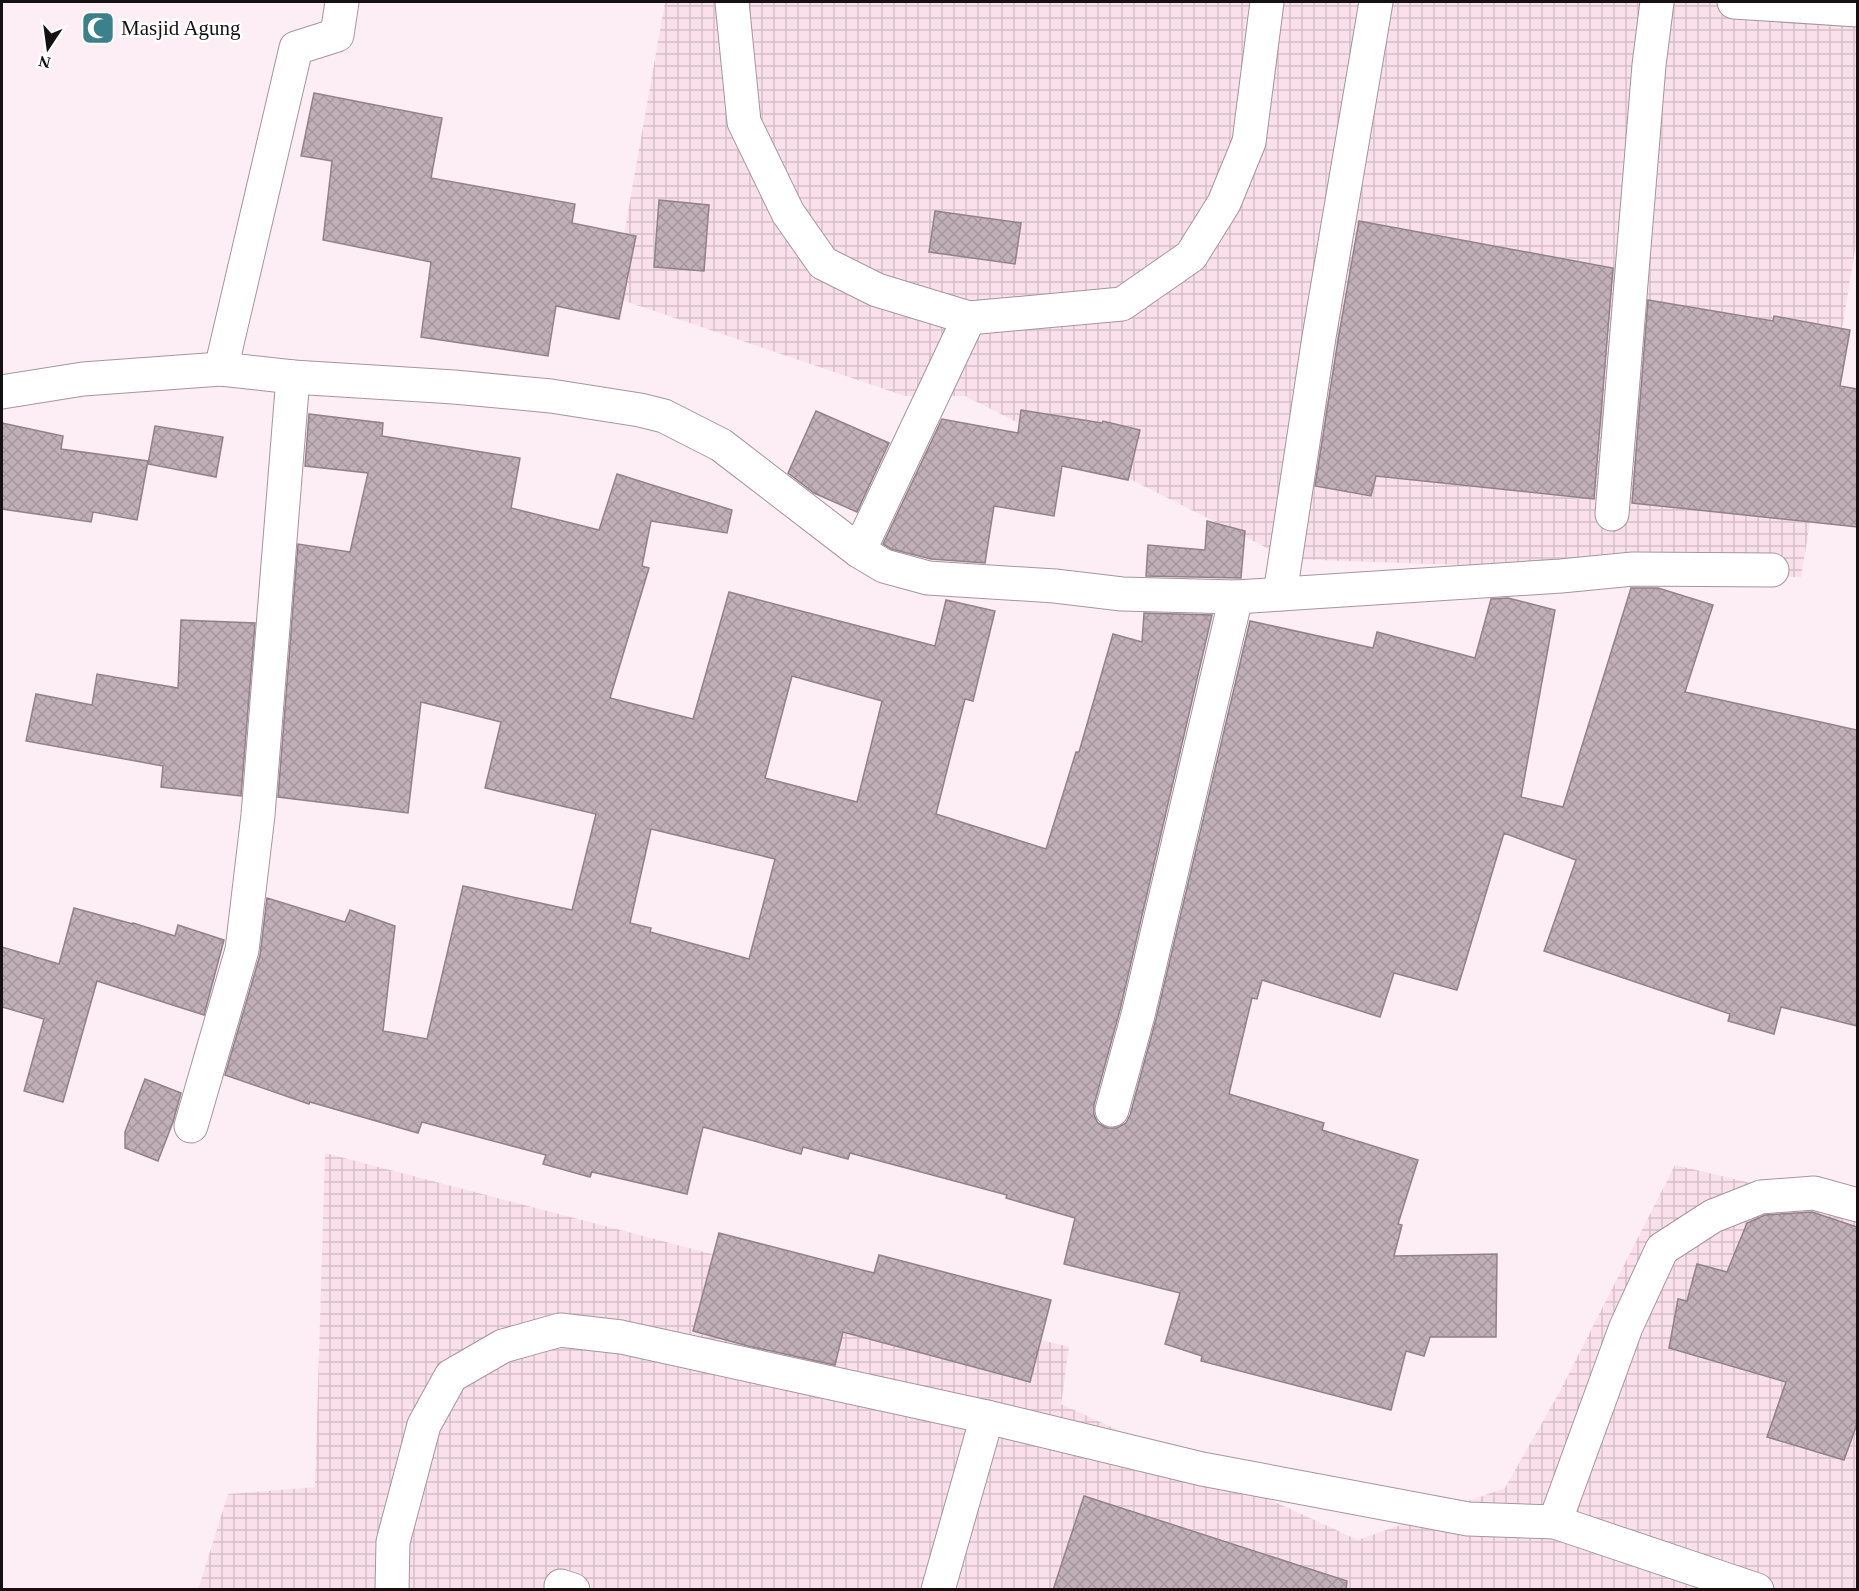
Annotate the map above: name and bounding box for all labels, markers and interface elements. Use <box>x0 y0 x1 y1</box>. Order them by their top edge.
mosque icon: Masjid Agung <box>80 10 116 46</box>
place label: Masjid Agung <box>121 16 241 40</box>
north arrow <box>18 18 78 78</box>
text: N <box>37 52 52 72</box>

